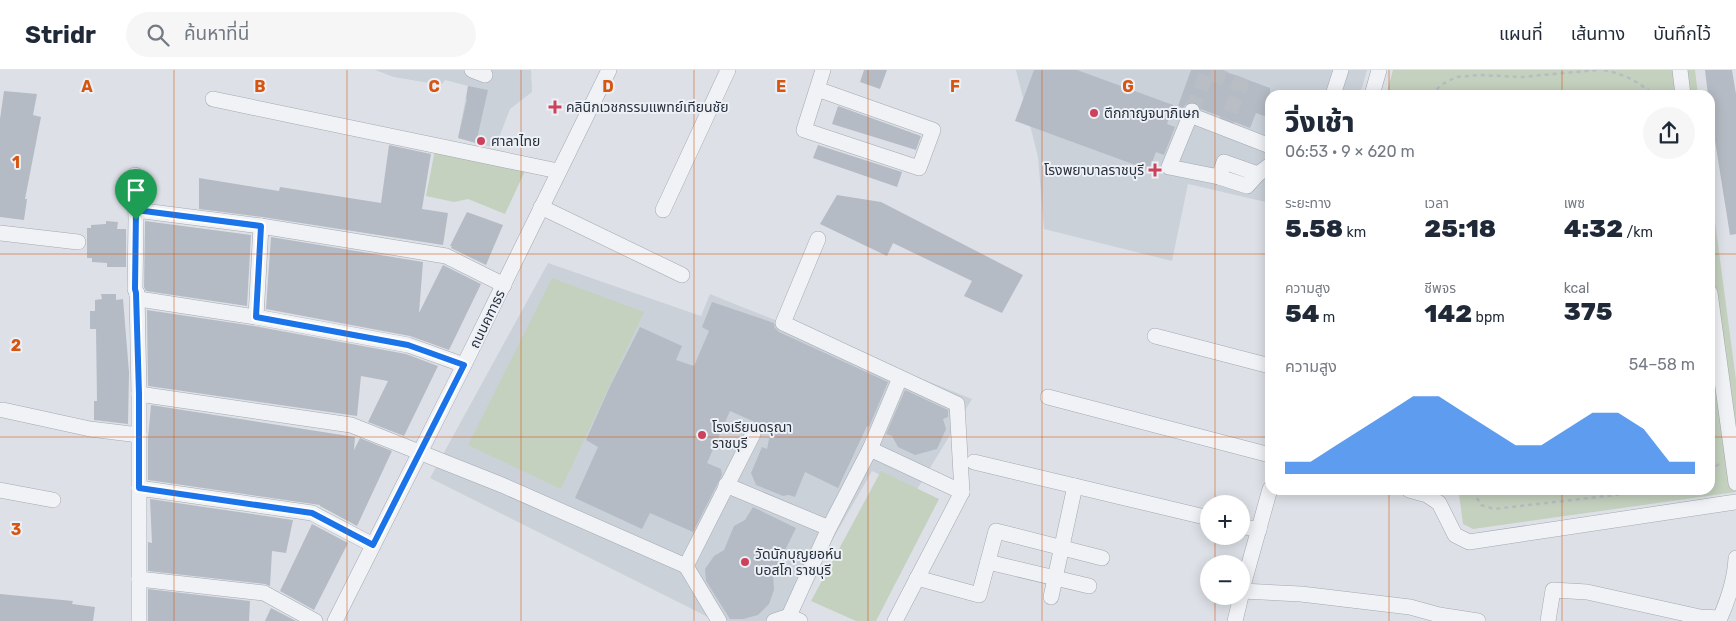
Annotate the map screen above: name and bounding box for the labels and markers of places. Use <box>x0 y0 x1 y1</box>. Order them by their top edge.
place label: คลินิกเวชกรรมแพทย์เทียนชัย <box>566 99 729 116</box>
marker: คลินิกเวชกรรมแพทย์เทียนชัย <box>548 100 562 114</box>
place label: ตึกกาญจนาภิเษก <box>1104 105 1200 122</box>
marker: ตึกกาญจนาภิเษก <box>1088 107 1100 119</box>
place label: ศาลาไทย <box>491 133 540 150</box>
marker: ศาลาไทย <box>475 135 487 147</box>
place label: โรงพยาบาลราชบุรี <box>1044 162 1144 179</box>
marker: โรงพยาบาลราชบุรี <box>1148 163 1162 177</box>
pin <box>115 169 157 220</box>
place label: โรงเรียนดรุณา ราชบุรี <box>712 419 792 452</box>
marker: โรงเรียนดรุณา ราชบุรี <box>696 429 708 441</box>
place label: วัดนักบุญยอห์น บอสโก ราชบุรี <box>755 546 842 579</box>
marker: วัดนักบุญยอห์น บอสโก ราชบุรี <box>739 556 751 568</box>

